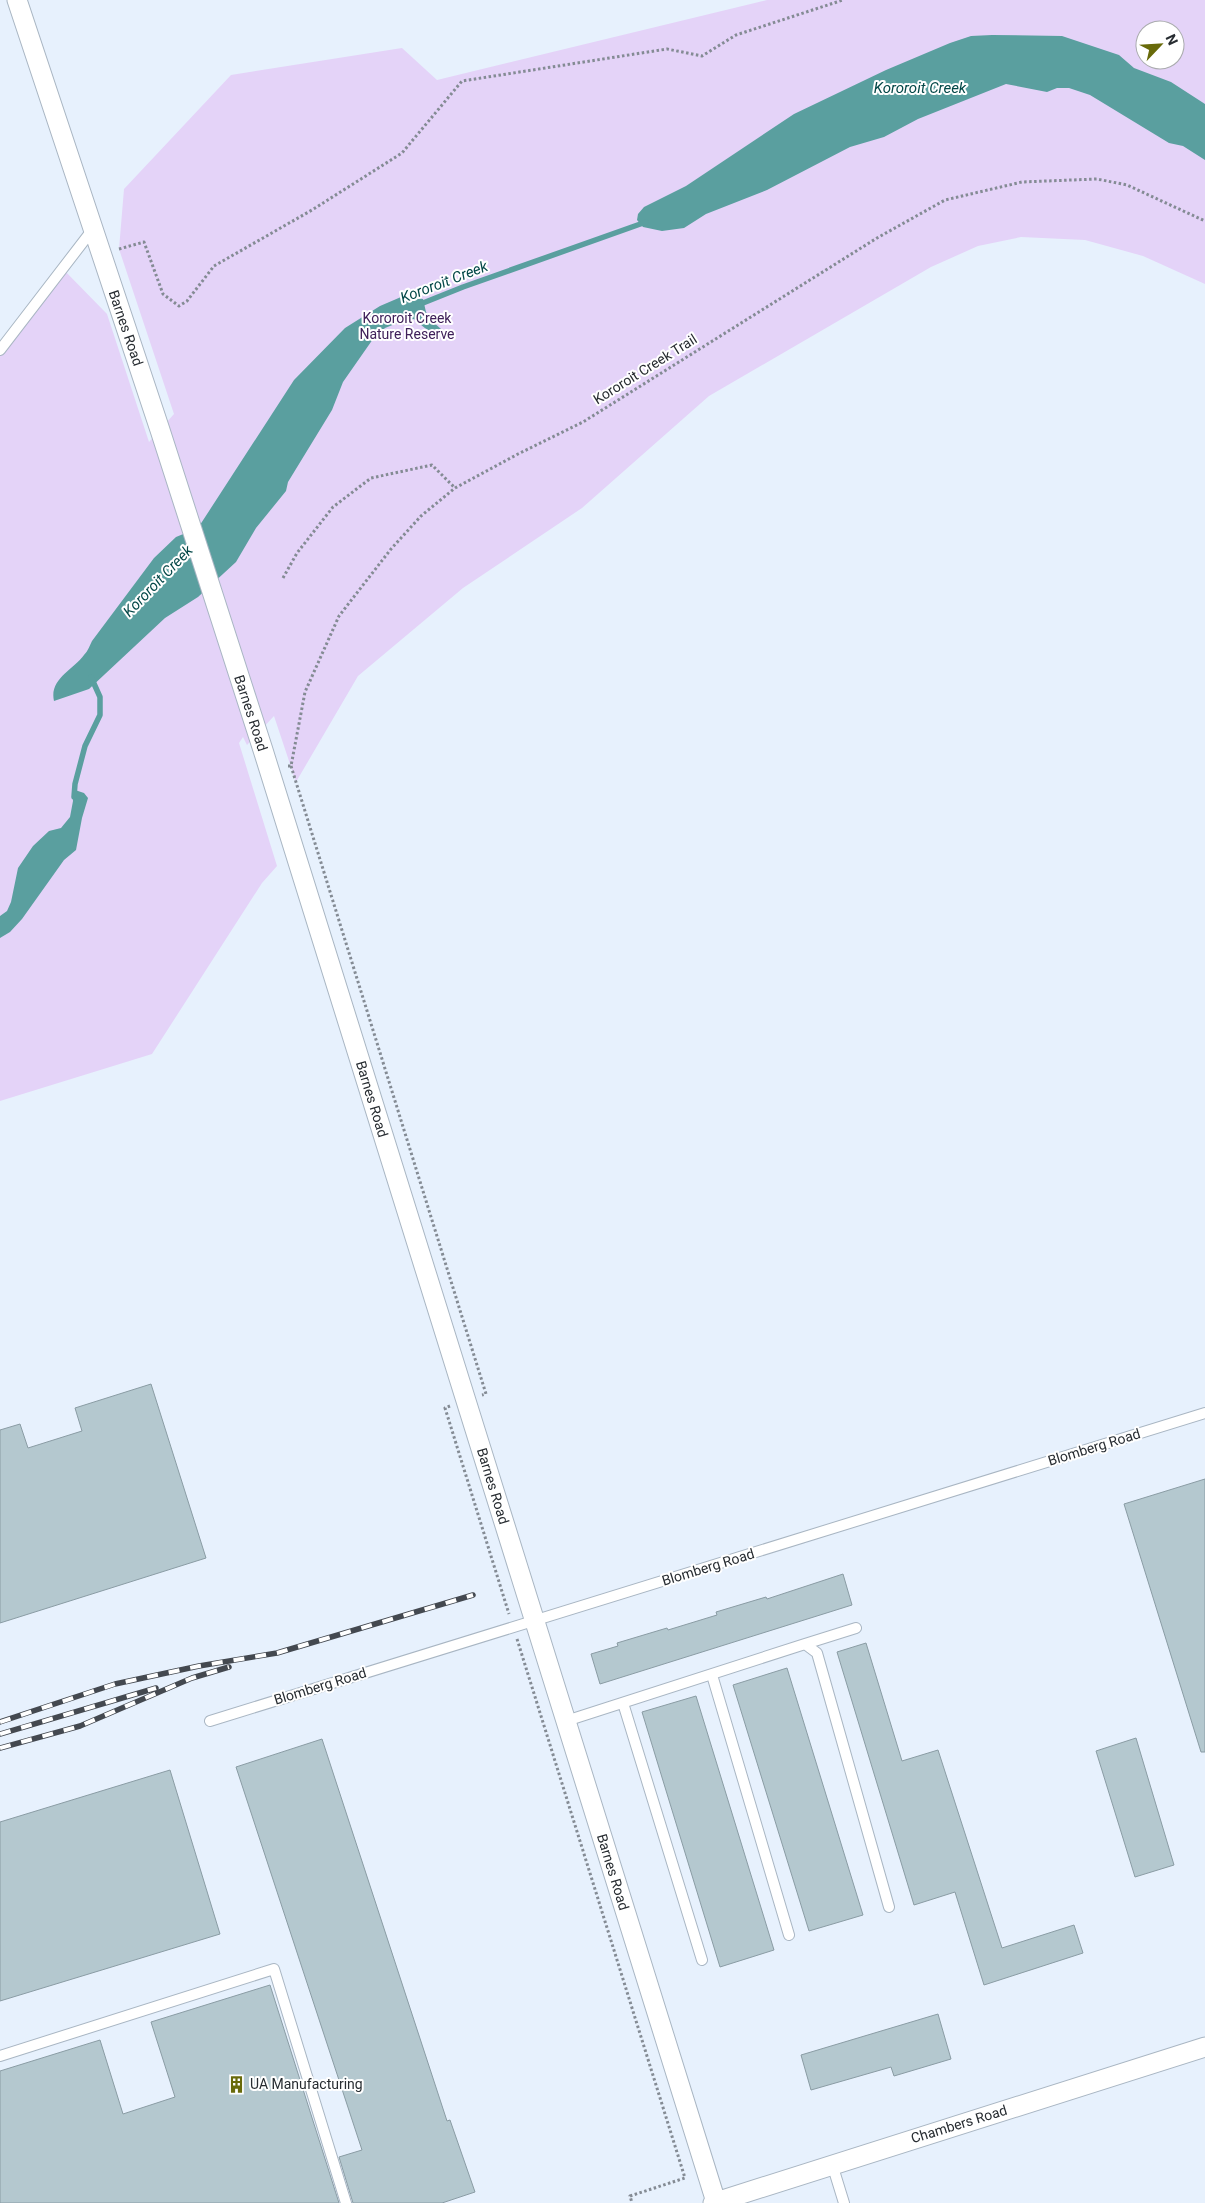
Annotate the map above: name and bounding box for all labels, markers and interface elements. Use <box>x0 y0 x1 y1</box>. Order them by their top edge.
north arrow <box>1135 20 1185 70</box>
text: N <box>1162 32 1181 47</box>
water label: Kororoit Creek <box>874 79 967 97</box>
water label: Kororoit Creek <box>398 257 491 307</box>
street label: Barnes Road <box>106 288 146 368</box>
park label: Kororoit Creek Nature Reserve <box>359 310 455 342</box>
street label: Kororoit Creek Trail <box>590 331 700 407</box>
water label: Kororoit Creek <box>119 541 197 620</box>
street label: Barnes Road <box>231 673 271 753</box>
street label: Barnes Road <box>353 1059 391 1139</box>
street label: Blomberg Road <box>1046 1425 1142 1469</box>
street label: Barnes Road <box>474 1446 512 1526</box>
street label: Blomberg Road <box>660 1545 756 1589</box>
street label: Blomberg Road <box>272 1664 368 1708</box>
street label: Barnes Road <box>594 1832 632 1912</box>
building icon: UA Manufacturing <box>226 2074 246 2094</box>
place label: UA Manufacturing <box>250 2076 363 2092</box>
street label: Chambers Road <box>909 2102 1009 2146</box>

